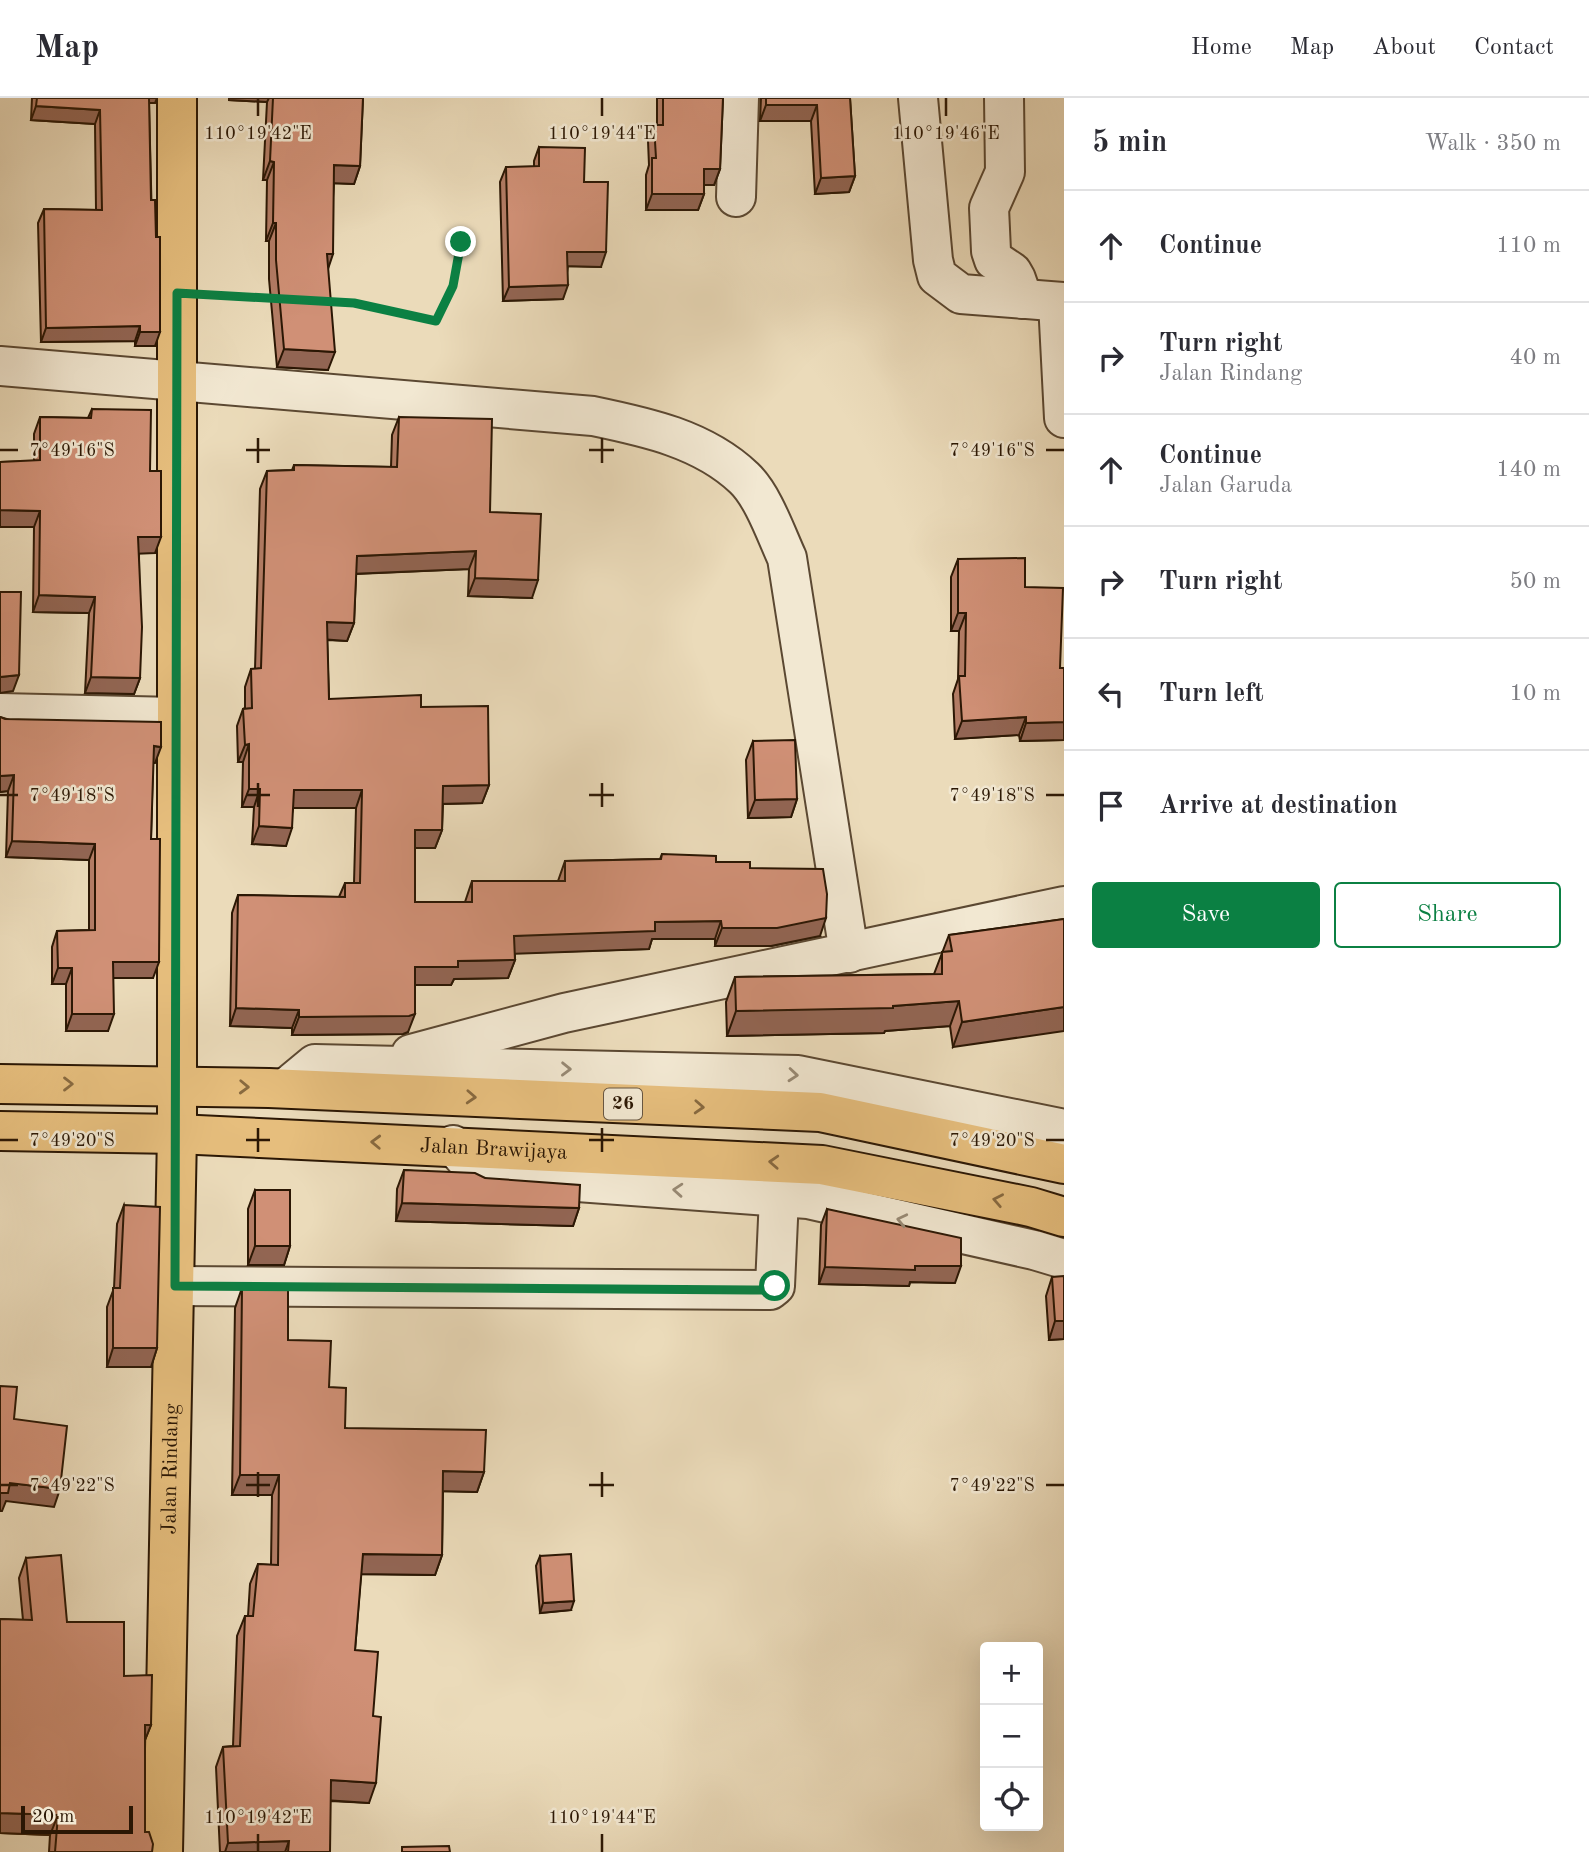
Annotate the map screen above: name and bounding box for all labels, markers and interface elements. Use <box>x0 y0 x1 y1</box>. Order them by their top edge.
text: Map <box>35 32 99 65</box>
text: Home <box>1191 36 1252 60</box>
text: Map <box>1290 36 1334 60</box>
text: About <box>1372 36 1436 60</box>
text: Contact <box>1474 36 1554 60</box>
text: 110°19'42"E <box>204 125 312 143</box>
text: 110°19'44"E <box>548 125 656 143</box>
text: 110°19'46"E <box>892 125 1000 143</box>
text: 5 min <box>1092 128 1167 158</box>
text: Walk · 350 m <box>1425 132 1561 155</box>
route end <box>445 226 476 257</box>
icon: ahead <box>1092 227 1130 265</box>
text: Continue <box>1159 233 1262 259</box>
text: 110 m <box>1496 234 1561 257</box>
text: Turn right <box>1159 331 1282 357</box>
icon: right <box>1092 339 1130 377</box>
text: 40 m <box>1510 346 1561 369</box>
text: Jalan Rindang <box>1159 362 1303 385</box>
text: 7°49'16"S <box>29 442 115 460</box>
text: 7°49'16"S <box>949 442 1035 460</box>
text: Continue <box>1159 443 1262 469</box>
icon: ahead <box>1092 451 1130 489</box>
text: 140 m <box>1496 458 1561 481</box>
text: Jalan Garuda <box>1159 474 1292 497</box>
icon: right <box>1092 563 1130 601</box>
text: Turn right <box>1159 569 1282 595</box>
text: 50 m <box>1510 570 1561 593</box>
icon: left <box>1092 675 1130 713</box>
text: Turn left <box>1159 681 1264 707</box>
text: 10 m <box>1510 682 1561 705</box>
text: 7°49'18"S <box>29 787 115 805</box>
text: 7°49'18"S <box>949 787 1035 805</box>
icon: arrive <box>1092 787 1130 825</box>
text: Arrive at destination <box>1159 793 1398 819</box>
button: Save <box>1092 882 1320 948</box>
button: Share <box>1334 882 1561 948</box>
one-way arrow <box>561 1062 572 1077</box>
one-way arrow <box>788 1067 799 1082</box>
one-way arrow <box>63 1076 74 1092</box>
one-way arrow <box>239 1079 250 1095</box>
road number: 26 <box>604 1088 642 1120</box>
one-way arrow <box>466 1089 477 1104</box>
one-way arrow <box>694 1099 705 1114</box>
text: 7°49'20"S <box>29 1132 115 1150</box>
text: 7°49'20"S <box>949 1132 1035 1150</box>
one-way arrow <box>370 1135 381 1150</box>
street label: Jalan Brawijaya <box>419 1135 568 1163</box>
one-way arrow <box>768 1155 779 1170</box>
one-way arrow <box>672 1182 683 1197</box>
one-way arrow <box>992 1194 1004 1209</box>
one-way arrow <box>897 1214 909 1229</box>
route start <box>759 1270 790 1301</box>
street label: Jalan Rindang <box>159 1403 182 1535</box>
text: 7°49'22"S <box>29 1477 115 1495</box>
text: 7°49'22"S <box>949 1477 1035 1495</box>
map controls <box>980 1642 1043 1831</box>
button: + <box>980 1642 1043 1705</box>
button: − <box>980 1705 1043 1768</box>
button: locate <box>980 1768 1043 1831</box>
scale bar <box>21 1803 133 1835</box>
text: 20 m <box>32 1808 74 1827</box>
text: 110°19'42"E <box>204 1809 312 1827</box>
text: 110°19'44"E <box>548 1809 656 1827</box>

